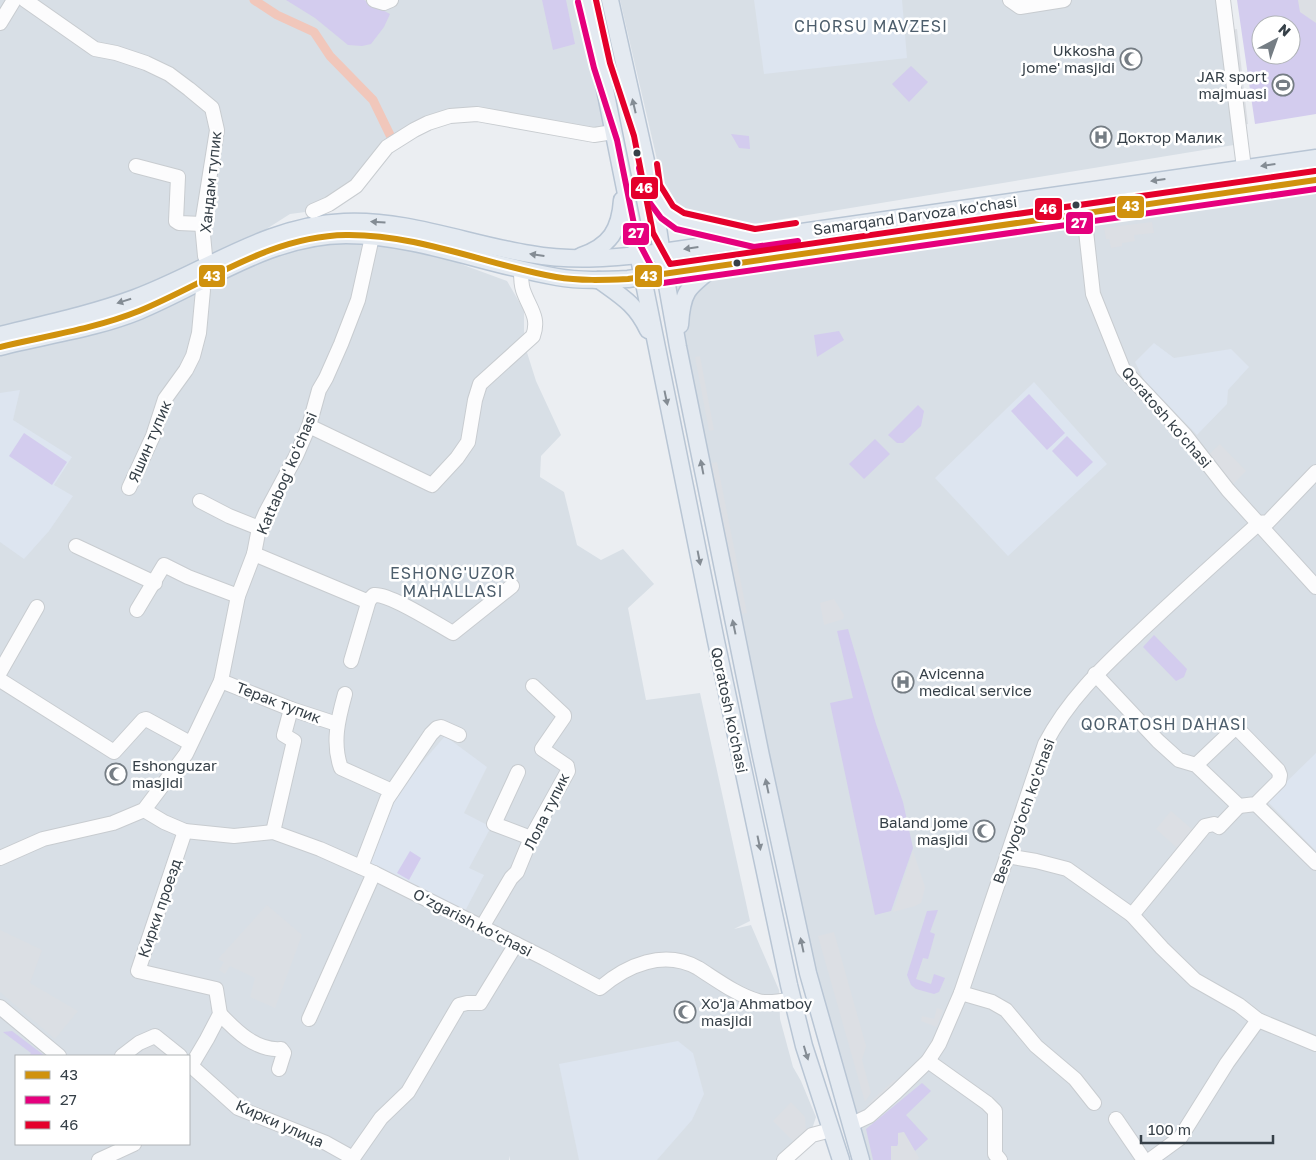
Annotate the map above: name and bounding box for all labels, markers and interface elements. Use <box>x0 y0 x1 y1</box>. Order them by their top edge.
north arrow <box>1251 15 1301 65</box>
district label: CHORSU MAVZESI <box>794 16 948 36</box>
text: N <box>1275 20 1294 40</box>
place label: Ukkosha jome' masjidi <box>1021 41 1115 76</box>
mosque icon: Ukkosha jome' masjidi <box>1119 47 1143 71</box>
place label: JAR sport majmuasi <box>1197 67 1267 102</box>
sports icon: JAR sport majmuasi <box>1271 73 1295 97</box>
one-way arrow <box>630 98 638 113</box>
hospital icon: Доктор Малик <box>1089 125 1113 149</box>
place label: Доктор Малик <box>1117 128 1223 146</box>
street label: Хандам тупик <box>196 130 224 234</box>
unlabelled marker <box>632 148 642 158</box>
one-way arrow <box>1259 161 1275 169</box>
line badge: 46 <box>630 176 659 200</box>
one-way arrow <box>1150 177 1166 185</box>
text: 46 <box>635 179 653 196</box>
street label: Samarqand Darvoza ko'chasi <box>812 192 1018 238</box>
line badge: 43 <box>1116 195 1145 219</box>
line badge: 46 <box>1034 197 1063 221</box>
text: 43 <box>1122 197 1140 214</box>
text: 46 <box>1039 200 1057 217</box>
unlabelled marker <box>1071 200 1081 210</box>
line badge: 27 <box>1065 211 1094 235</box>
text: 27 <box>1071 214 1087 231</box>
one-way arrow <box>369 218 385 226</box>
line badge: 27 <box>622 222 650 246</box>
text: 27 <box>628 224 644 241</box>
one-way arrow <box>683 244 699 252</box>
one-way arrow <box>528 251 544 259</box>
unlabelled marker <box>732 258 742 268</box>
line badge: 43 <box>198 264 226 288</box>
line badge: 43 <box>634 264 663 288</box>
text: 43 <box>203 267 221 284</box>
text: 43 <box>640 267 658 284</box>
one-way arrow <box>117 298 132 306</box>
street label: Qoratosh ko'chasi <box>1118 363 1216 471</box>
one-way arrow <box>663 391 671 407</box>
street label: Яшин тупик <box>124 397 174 485</box>
street label: Kattabogʻ koʻchasi <box>252 409 320 537</box>
one-way arrow <box>698 460 706 475</box>
one-way arrow <box>695 550 703 565</box>
district label: ESHONG'UZOR MAHALLASI <box>390 563 516 601</box>
one-way arrow <box>730 619 738 634</box>
street label: Qoratosh ko'chasi <box>708 645 752 775</box>
place label: Avicenna medical service <box>919 664 1032 699</box>
hospital icon: Avicenna medical service <box>891 670 915 694</box>
street label: Терак тупик <box>234 678 324 727</box>
district label: QORATOSH DAHASI <box>1081 714 1247 734</box>
street label: Beshyog'och ko'chasi <box>988 736 1058 886</box>
place label: Eshonguzar masjidi <box>132 756 217 791</box>
mosque icon: Eshonguzar masjidi <box>104 762 128 786</box>
street label: Лола тупик <box>520 769 573 852</box>
one-way arrow <box>763 778 771 793</box>
place label: Baland jome masjidi <box>879 813 968 848</box>
mosque icon: Baland jome masjidi <box>972 819 996 843</box>
one-way arrow <box>755 835 763 851</box>
street label: Кирки проезд <box>134 856 184 960</box>
street label: O‘zgarish ko‘chasi <box>410 884 536 960</box>
one-way arrow <box>797 936 805 952</box>
place label: Xo'ja Ahmatboy masjidi <box>701 994 813 1029</box>
mosque icon: Xo'ja Ahmatboy masjidi <box>673 1000 697 1024</box>
one-way arrow <box>802 1045 810 1060</box>
legend <box>15 1055 190 1145</box>
text: 43 <box>60 1065 78 1083</box>
text: 27 <box>60 1090 77 1108</box>
street label: Кирки улица <box>233 1096 327 1150</box>
scale bar <box>1141 1112 1274 1144</box>
text: 46 <box>60 1115 78 1133</box>
text: 100 m <box>1148 1120 1191 1138</box>

